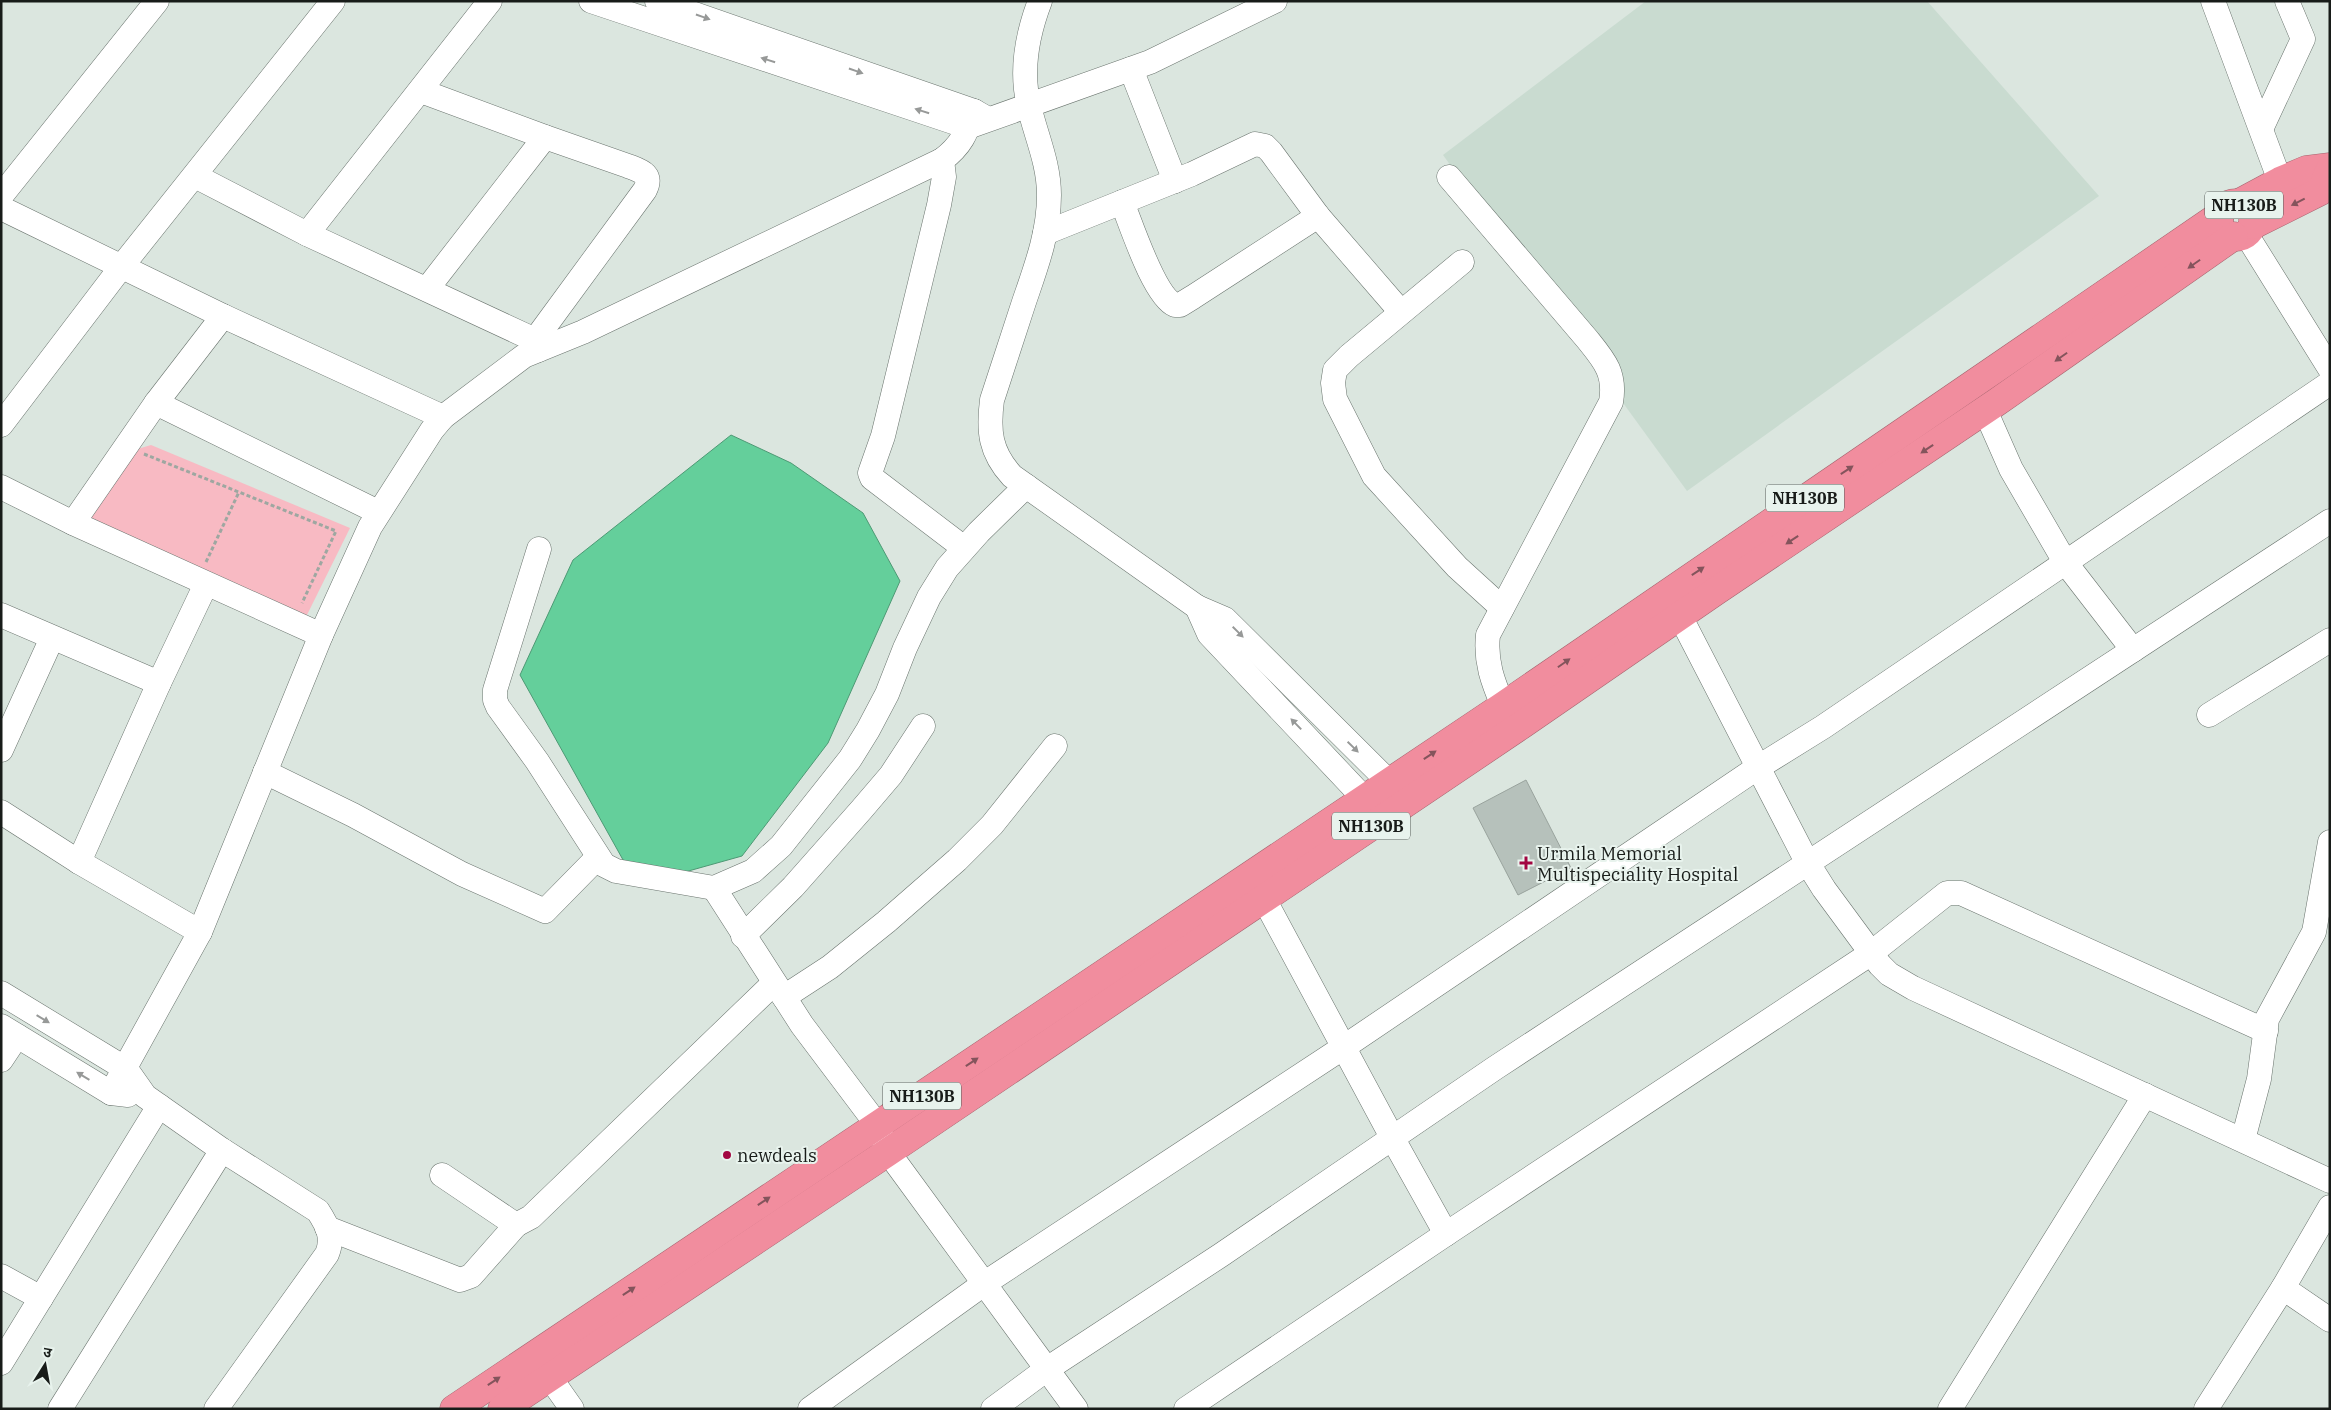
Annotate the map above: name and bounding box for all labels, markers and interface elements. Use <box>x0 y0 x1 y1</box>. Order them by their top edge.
one-way arrow <box>696 13 711 21</box>
one-way arrow <box>760 56 775 64</box>
one-way arrow <box>849 67 864 75</box>
one-way arrow <box>914 107 929 115</box>
road number: NH130B <box>2205 192 2283 218</box>
one-way arrow <box>2291 198 2305 206</box>
one-way arrow <box>2188 259 2201 269</box>
one-way arrow <box>2054 352 2068 362</box>
one-way arrow <box>1921 444 1934 454</box>
one-way arrow <box>1840 465 1853 474</box>
road number: NH130B <box>1766 484 1844 512</box>
one-way arrow <box>1786 535 1799 545</box>
one-way arrow <box>1691 566 1705 576</box>
one-way arrow <box>1232 626 1244 638</box>
one-way arrow <box>1557 658 1571 668</box>
one-way arrow <box>1290 718 1302 730</box>
one-way arrow <box>1347 741 1359 753</box>
one-way arrow <box>1423 750 1437 760</box>
road number: NH130B <box>1332 812 1410 839</box>
place label: Urmila Memorial Multispeciality Hospital <box>1537 842 1738 886</box>
marker: Urmila Memorial Multispeciality Hospital <box>1519 856 1533 870</box>
one-way arrow <box>36 1014 49 1023</box>
one-way arrow <box>965 1057 979 1067</box>
one-way arrow <box>77 1072 90 1081</box>
road number: NH130B <box>883 1082 961 1110</box>
place label: newdeals <box>737 1144 817 1167</box>
marker: newdeals <box>721 1149 733 1161</box>
one-way arrow <box>758 1196 771 1206</box>
one-way arrow <box>622 1286 636 1296</box>
north arrow <box>20 1340 70 1390</box>
text: उ <box>42 1343 54 1362</box>
one-way arrow <box>487 1377 501 1386</box>

